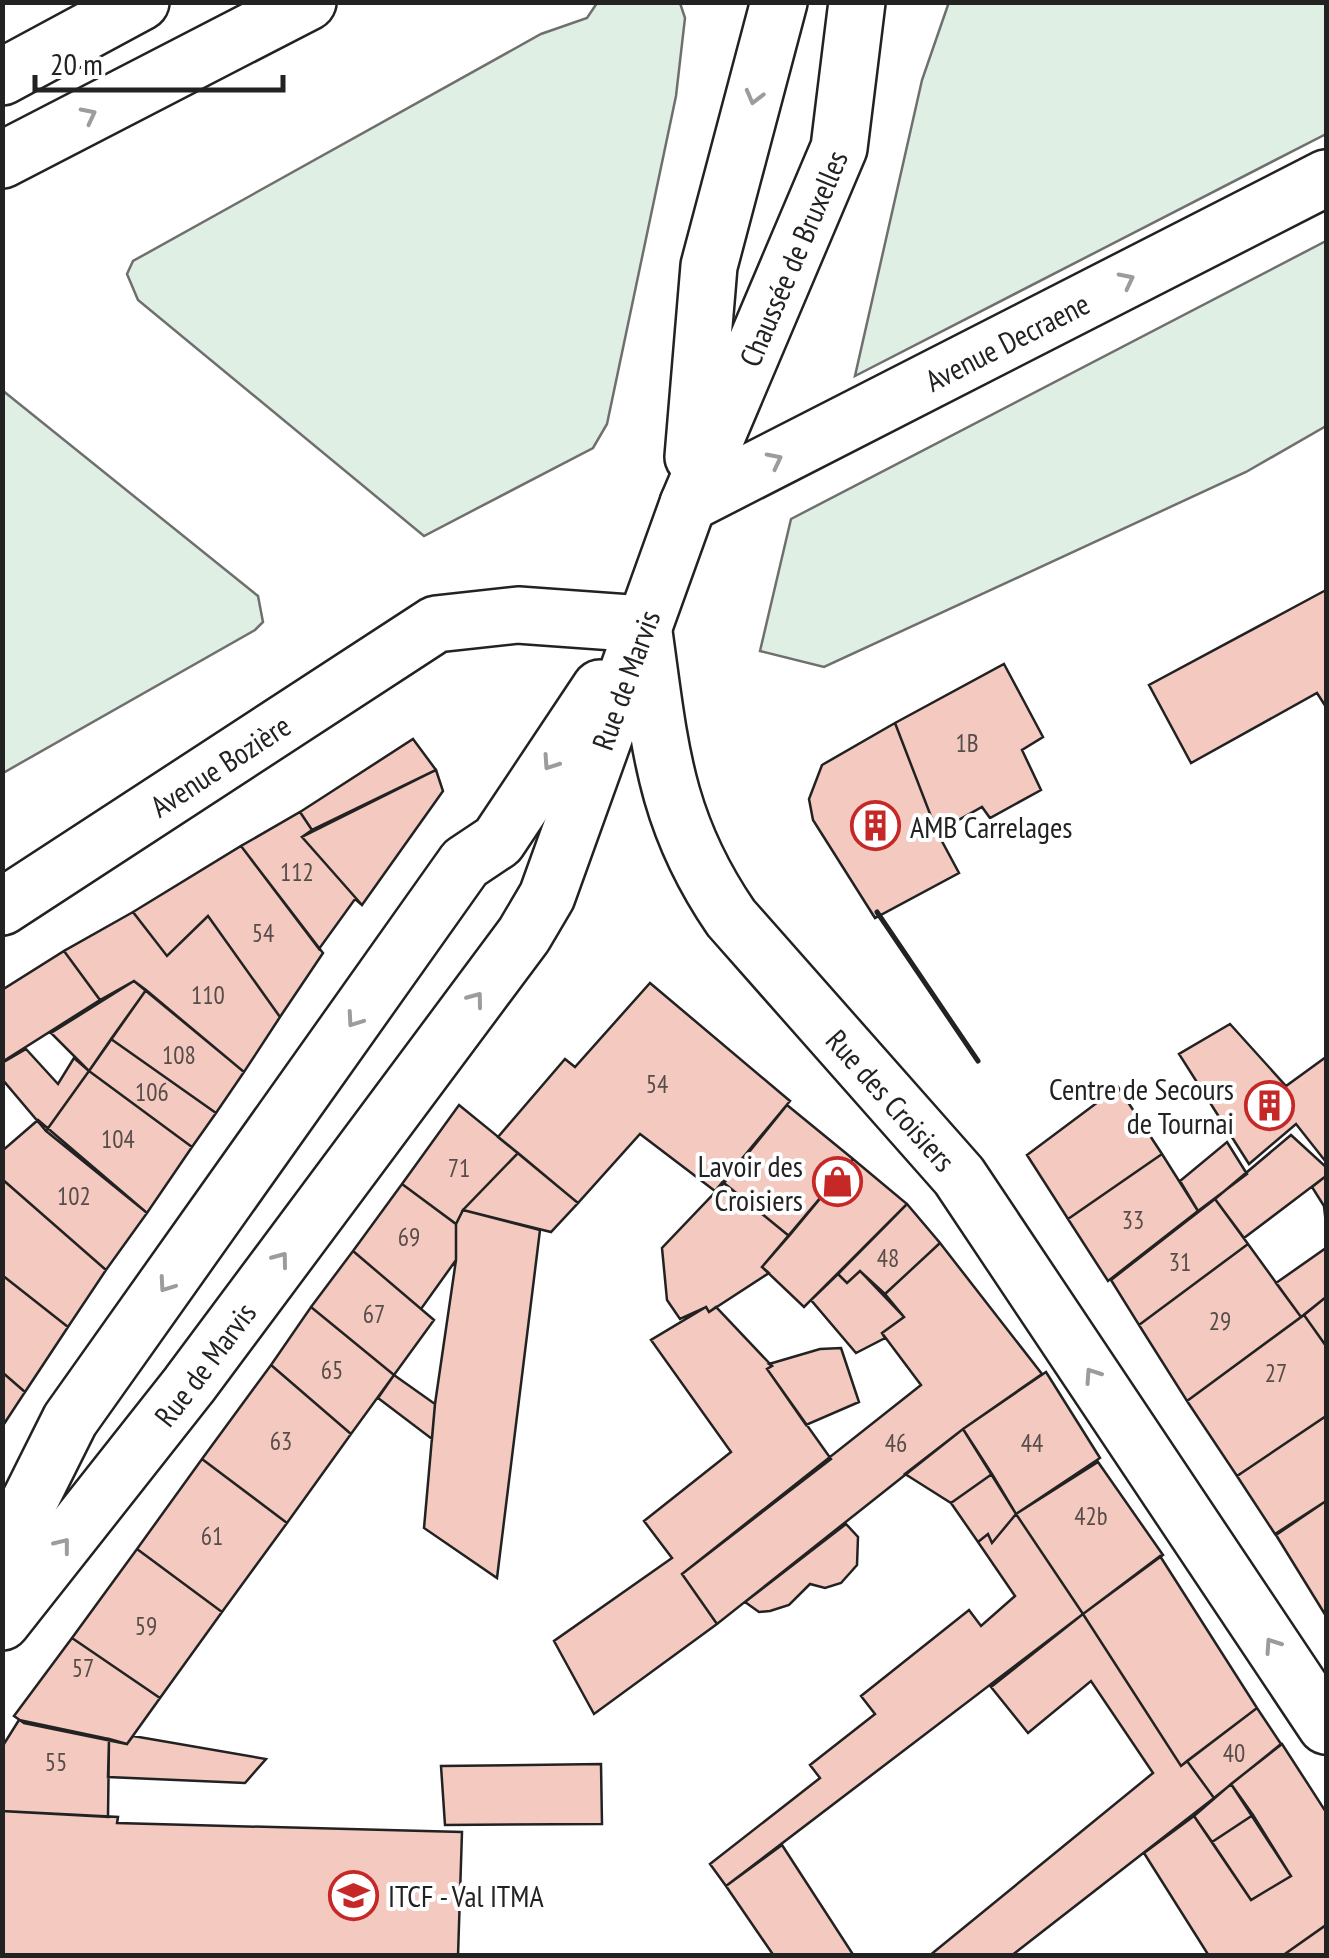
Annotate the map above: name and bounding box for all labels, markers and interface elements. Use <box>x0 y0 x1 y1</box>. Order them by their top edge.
scale bar <box>35 30 282 92</box>
text: 20 m <box>50 44 103 83</box>
one-way arrow <box>745 88 766 105</box>
one-way arrow <box>79 108 97 127</box>
street label: Chaussée de Bruxelles <box>729 144 855 372</box>
one-way arrow <box>1116 273 1134 292</box>
street label: Avenue Decraene <box>918 283 1095 399</box>
one-way arrow <box>765 453 783 472</box>
street label: Rue de Marvis <box>582 605 668 755</box>
street label: Avenue Bozière <box>142 705 297 825</box>
house number: 1B <box>955 727 979 759</box>
one-way arrow <box>543 752 562 770</box>
building icon: AMB Carrelages <box>849 800 901 852</box>
place label: AMB Carrelages <box>910 807 1072 846</box>
house number: 112 <box>280 856 314 888</box>
house number: 54 <box>252 917 274 949</box>
house number: 110 <box>191 979 225 1011</box>
one-way arrow <box>465 992 482 1010</box>
one-way arrow <box>348 1008 366 1027</box>
street label: Rue des Croisiers <box>818 1021 965 1179</box>
house number: 108 <box>162 1039 196 1071</box>
house number: 54 <box>646 1068 668 1100</box>
place label: Centre de Secours de Tournai <box>1049 1069 1234 1142</box>
house number: 106 <box>135 1076 169 1108</box>
building icon: Centre de Secours de Tournai <box>1243 1079 1295 1131</box>
house number: 104 <box>101 1123 135 1155</box>
place label: Lavoir des Croisiers <box>698 1146 803 1219</box>
house number: 71 <box>448 1152 470 1184</box>
shop icon: Lavoir des Croisiers <box>812 1156 864 1208</box>
house number: 102 <box>57 1180 91 1212</box>
house number: 33 <box>1122 1204 1144 1236</box>
house number: 69 <box>398 1221 420 1253</box>
house number: 48 <box>877 1242 899 1274</box>
house number: 31 <box>1169 1246 1191 1278</box>
one-way arrow <box>270 1252 287 1270</box>
one-way arrow <box>160 1273 178 1292</box>
street label: Rue de Marvis <box>145 1294 264 1434</box>
house number: 67 <box>363 1298 385 1330</box>
house number: 29 <box>1209 1305 1231 1337</box>
house number: 65 <box>321 1354 343 1386</box>
house number: 27 <box>1265 1357 1287 1389</box>
one-way arrow <box>1085 1367 1104 1385</box>
house number: 63 <box>270 1425 292 1457</box>
house number: 46 <box>885 1427 907 1459</box>
house number: 44 <box>1021 1427 1043 1459</box>
house number: 42b <box>1074 1500 1108 1532</box>
house number: 61 <box>201 1520 223 1552</box>
one-way arrow <box>51 1538 69 1556</box>
house number: 59 <box>135 1610 157 1642</box>
one-way arrow <box>1266 1637 1285 1655</box>
house number: 57 <box>72 1652 94 1684</box>
house number: 40 <box>1223 1737 1245 1769</box>
house number: 55 <box>45 1746 67 1778</box>
school or university icon: ITCF - Val ITMA <box>327 1869 379 1921</box>
place label: ITCF - Val ITMA <box>388 1876 544 1915</box>

